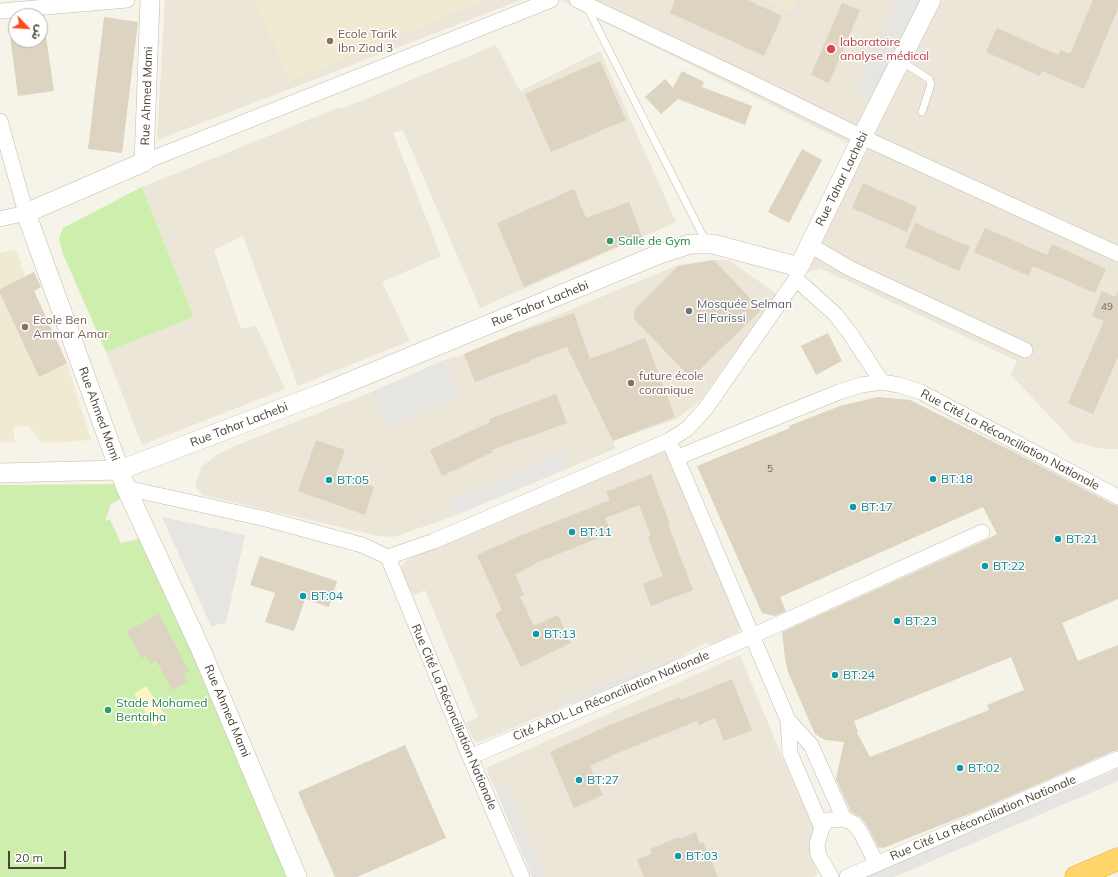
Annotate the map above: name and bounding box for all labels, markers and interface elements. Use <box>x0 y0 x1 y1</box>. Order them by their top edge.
north arrow <box>8 8 48 48</box>
text: ش <box>28 23 48 42</box>
place label: Ecole Tarik Ibn Ziad 3 <box>338 27 397 55</box>
place label: laboratoire analyse médical <box>840 35 929 63</box>
marker: Ecole Tarik Ibn Ziad 3 <box>325 36 335 46</box>
marker: laboratoire analyse médical <box>825 43 837 55</box>
street label: Rue Ahmed Mami <box>138 46 156 146</box>
street label: Rue Tahar Lachebi <box>813 129 871 229</box>
place label: Salle de Gym <box>618 234 691 248</box>
marker: Salle de Gym <box>605 236 615 246</box>
street label: Rue Tahar Lachebi <box>489 278 591 330</box>
place label: Mosquée Selman El Farissi <box>697 297 792 325</box>
house number: 49 <box>1101 301 1113 313</box>
marker: Mosquée Selman El Farissi <box>684 306 694 316</box>
place label: Ecole Ben Ammar Amar <box>33 313 108 341</box>
marker: Ecole Ben Ammar Amar <box>20 322 30 332</box>
street label: Rue Ahmed Mami <box>75 365 123 463</box>
place label: future école coranique <box>639 369 704 397</box>
marker: future école coranique <box>626 378 636 388</box>
street label: Rue Cité La Réconciliation Nationale <box>918 387 1102 493</box>
street label: Rue Tahar Lachebi <box>188 400 290 450</box>
house number: 5 <box>767 463 773 475</box>
place label: BT:18 <box>941 472 973 486</box>
place label: BT:05 <box>337 473 369 487</box>
marker: BT:18 <box>928 474 938 484</box>
marker: BT:05 <box>324 475 334 485</box>
place label: BT:17 <box>861 500 893 514</box>
marker: BT:17 <box>848 502 858 512</box>
place label: BT:11 <box>580 525 612 539</box>
marker: BT:11 <box>567 527 577 537</box>
place label: BT:21 <box>1066 532 1098 546</box>
marker: BT:21 <box>1053 534 1063 544</box>
place label: BT:22 <box>993 559 1025 573</box>
marker: BT:22 <box>980 561 990 571</box>
place label: BT:04 <box>311 589 343 603</box>
marker: BT:04 <box>298 591 308 601</box>
place label: BT:23 <box>905 614 937 628</box>
marker: BT:23 <box>892 616 902 626</box>
street label: Rue Cité La Réconciliation Nationale <box>408 622 500 812</box>
place label: BT:13 <box>544 627 576 641</box>
marker: BT:13 <box>531 629 541 639</box>
street label: Cité AADL La Réconciliation Nationale <box>511 648 711 744</box>
street label: Rue Ahmed Mami <box>201 663 253 759</box>
place label: BT:24 <box>843 668 875 682</box>
marker: BT:24 <box>830 670 840 680</box>
place label: Stade Mohamed Bentalha <box>116 696 207 724</box>
marker: Stade Mohamed Bentalha <box>103 705 113 715</box>
place label: BT:02 <box>968 761 1000 775</box>
marker: BT:02 <box>955 763 965 773</box>
street label: Rue Cité La Réconciliation Nationale <box>888 772 1078 864</box>
place label: BT:27 <box>587 773 619 787</box>
marker: BT:27 <box>574 775 584 785</box>
scale bar <box>10 843 68 869</box>
place label: BT:03 <box>686 849 718 863</box>
text: 20 m <box>15 850 43 865</box>
marker: BT:03 <box>673 851 683 861</box>

